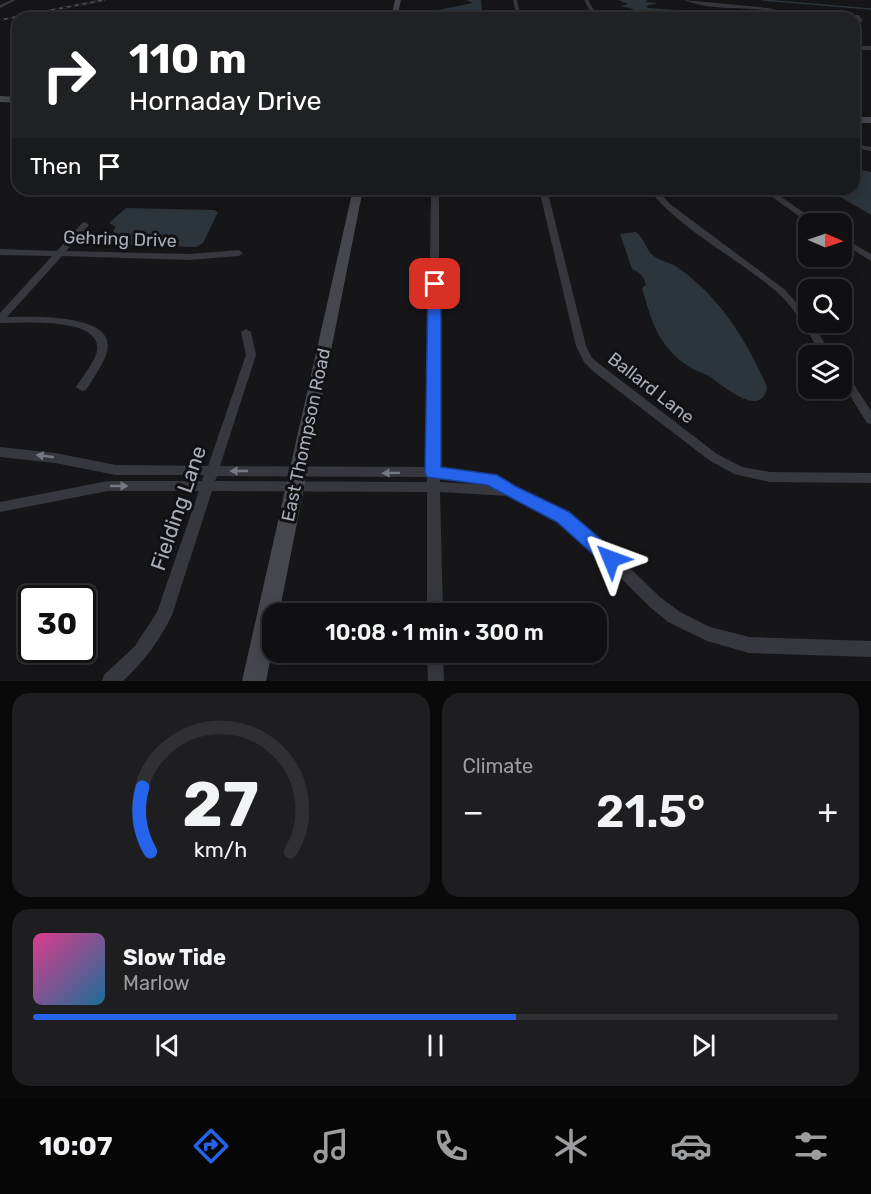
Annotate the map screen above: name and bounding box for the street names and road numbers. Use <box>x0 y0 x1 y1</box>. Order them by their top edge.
street label: Gehring Drive <box>63 226 177 252</box>
street label: East Thompson Road <box>277 346 335 524</box>
street label: Ballard Lane <box>603 347 699 429</box>
street label: Fielding Lane <box>145 442 211 574</box>

